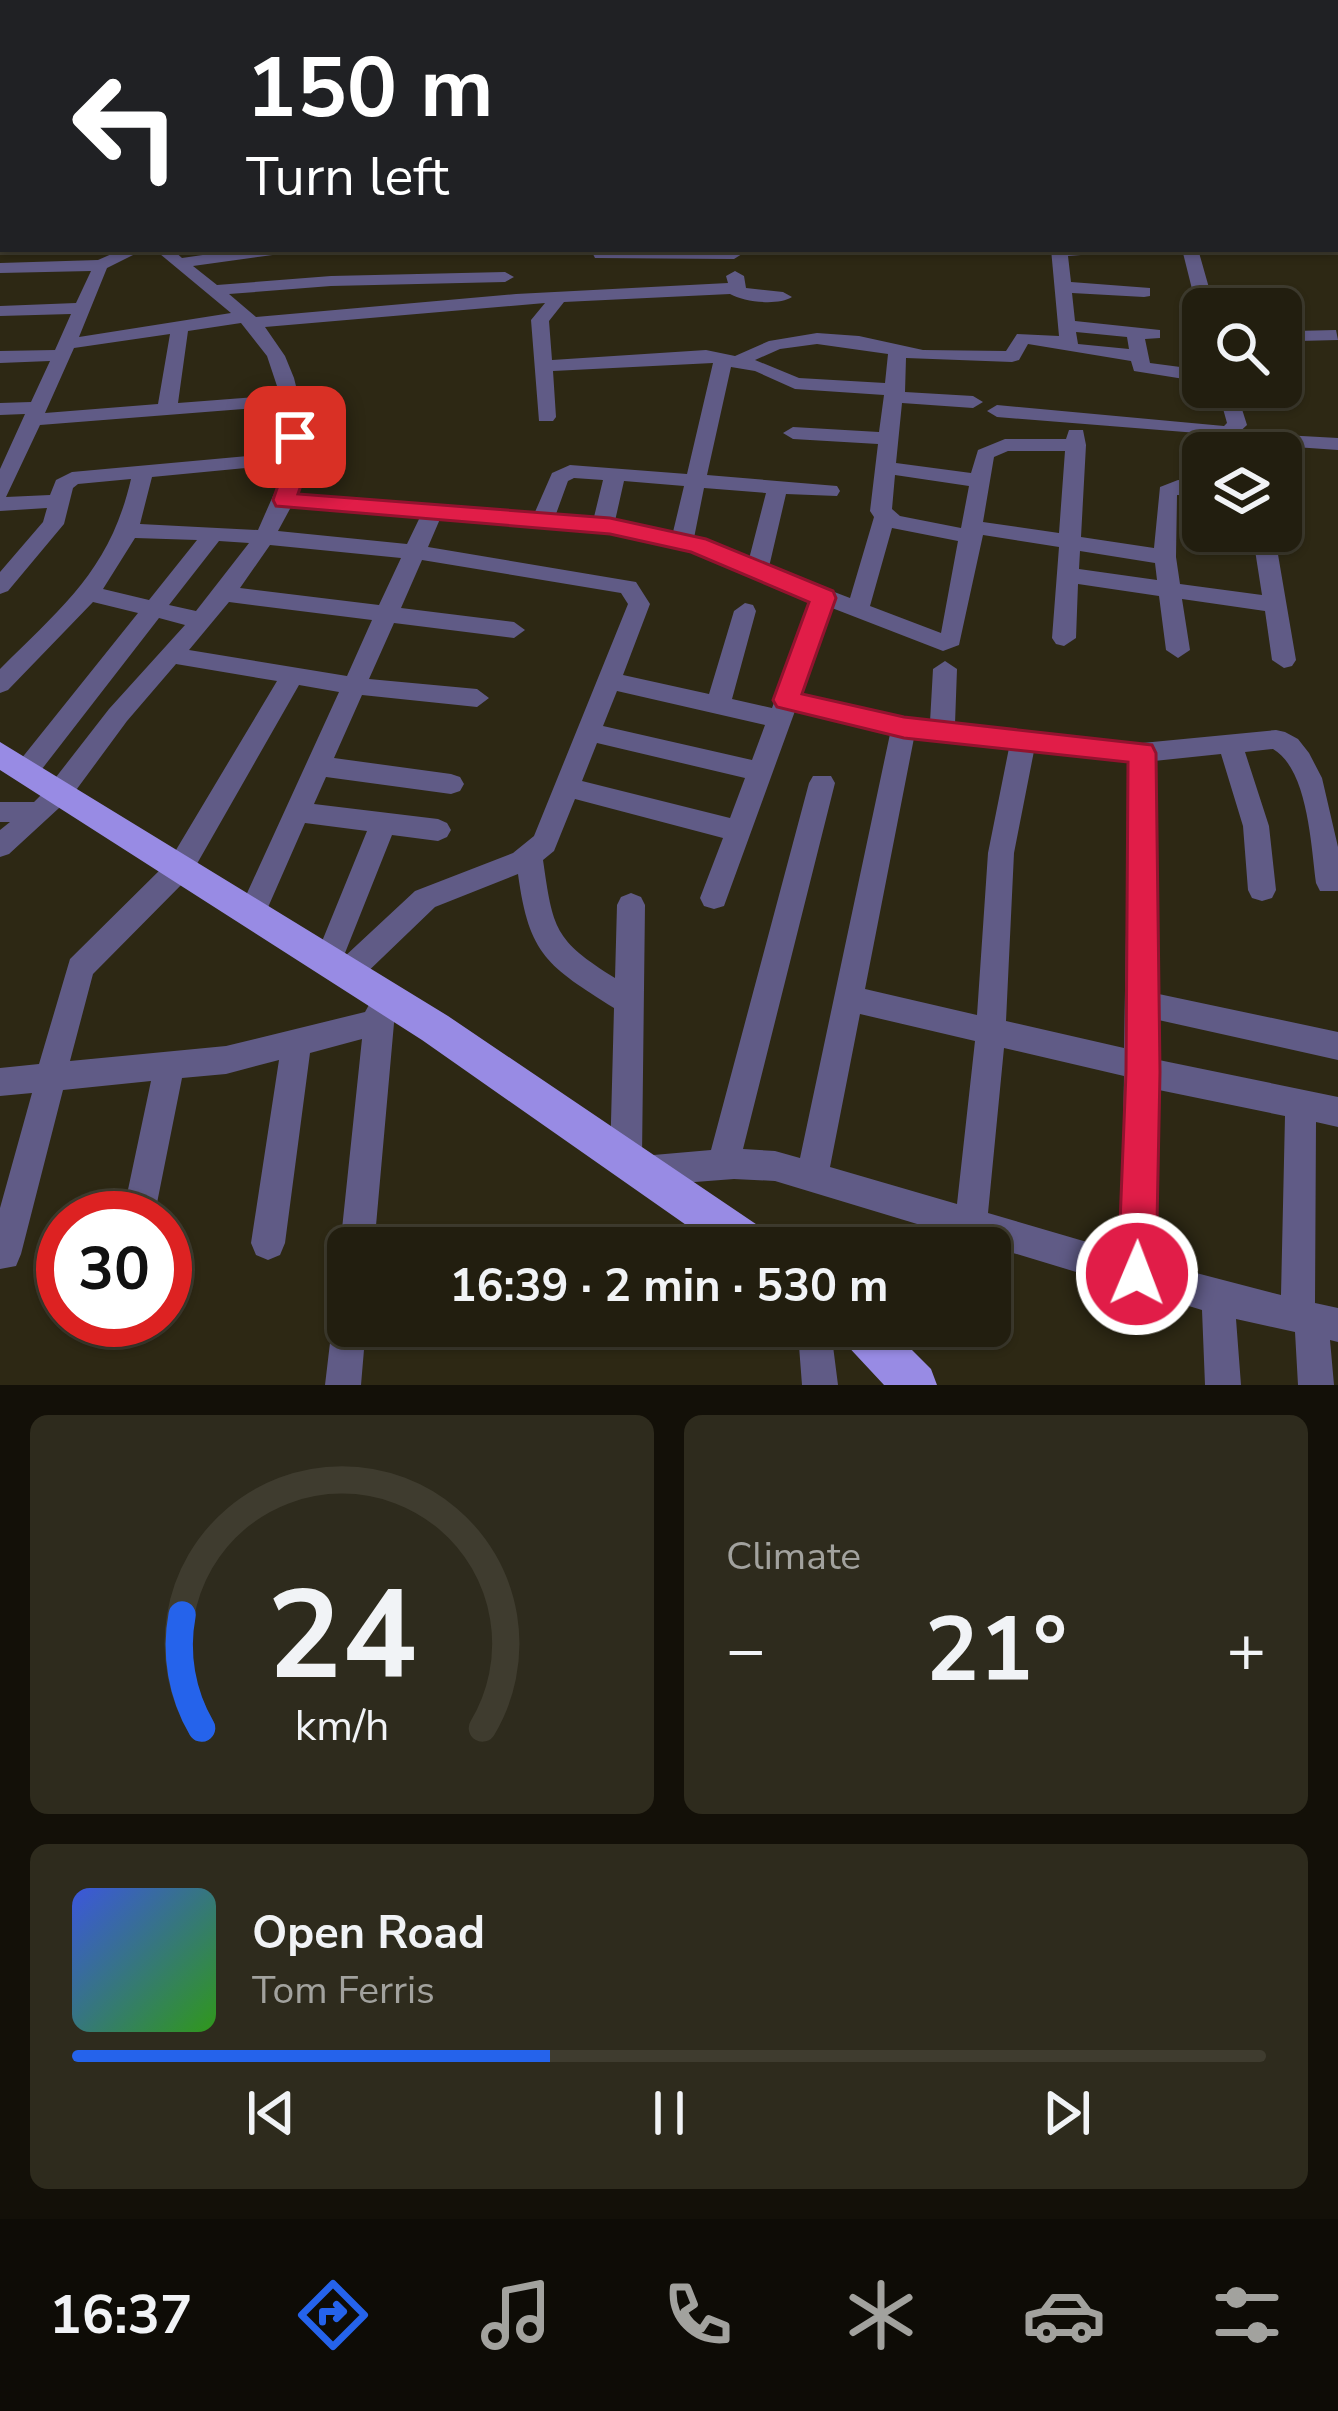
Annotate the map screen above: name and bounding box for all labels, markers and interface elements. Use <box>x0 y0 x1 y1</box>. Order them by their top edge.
text: 150 m <box>246 31 494 146</box>
icon: left <box>48 48 204 204</box>
text: Turn left <box>246 140 449 214</box>
map controls <box>1182 288 1302 552</box>
button: search <box>1182 288 1302 408</box>
pin <box>244 386 346 488</box>
icon: arrive <box>262 404 328 470</box>
button: layers <box>1182 432 1302 552</box>
speed limit sign: 30 <box>36 1191 192 1347</box>
position arrow <box>1074 1211 1200 1337</box>
text: 16:39 · 2 min · 530 m <box>449 1256 889 1317</box>
text: Climate <box>726 1530 861 1583</box>
text: 24 <box>267 1551 417 1721</box>
text: 21° <box>925 1589 1067 1712</box>
text: − <box>726 1605 766 1695</box>
text: + <box>1226 1605 1266 1695</box>
text: km/h <box>295 1696 389 1754</box>
text: Open Road <box>252 1903 485 1964</box>
text: Tom Ferris <box>252 1964 435 2017</box>
icon: previous <box>238 2080 304 2146</box>
icon: pause <box>636 2080 702 2146</box>
icon: next <box>1034 2080 1100 2146</box>
icon: directions <box>291 2273 375 2357</box>
icon: music <box>474 2273 558 2357</box>
icon: phone <box>656 2273 740 2357</box>
icon: climate <box>839 2273 923 2357</box>
icon: car <box>1022 2273 1106 2357</box>
icon: filters <box>1205 2273 1289 2357</box>
text: 16:37 <box>49 2278 192 2352</box>

